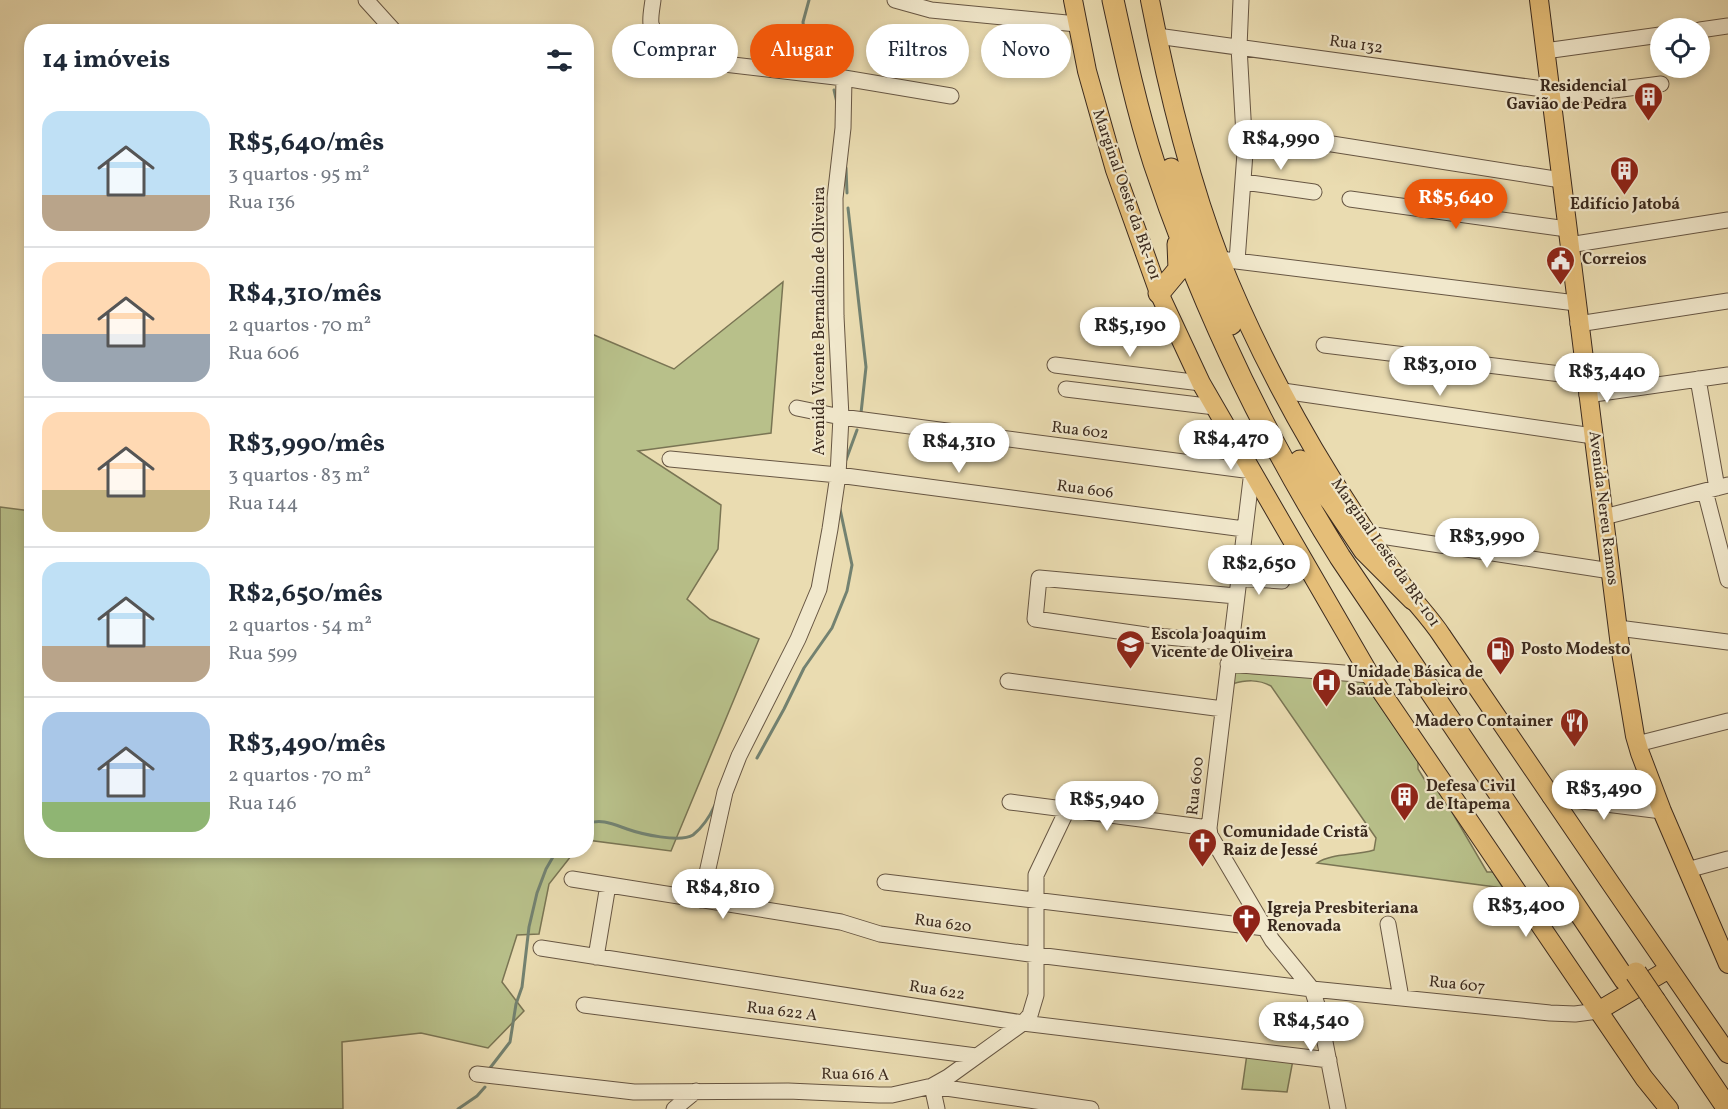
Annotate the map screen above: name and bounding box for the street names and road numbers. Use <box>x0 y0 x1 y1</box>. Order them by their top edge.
street label: Rua 132 <box>1328 30 1384 60</box>
street label: Marginal Oeste da BR-101 <box>1086 106 1166 284</box>
street label: Avenida Vicente Bernadino de Oliveira <box>809 186 831 456</box>
street label: Rua 602 <box>1050 417 1110 445</box>
street label: Avenida Nereu Ramos <box>1583 430 1623 586</box>
street label: Marginal Leste da BR-101 <box>1325 474 1445 632</box>
street label: Rua 606 <box>1055 475 1115 505</box>
street label: Rua 600 <box>1182 756 1210 816</box>
street label: Rua 620 <box>913 909 973 939</box>
street label: Rua 607 <box>1428 971 1487 999</box>
street label: Rua 622 <box>907 976 967 1006</box>
street label: Rua 622 A <box>745 997 819 1027</box>
street label: Rua 616 A <box>821 1063 889 1087</box>

